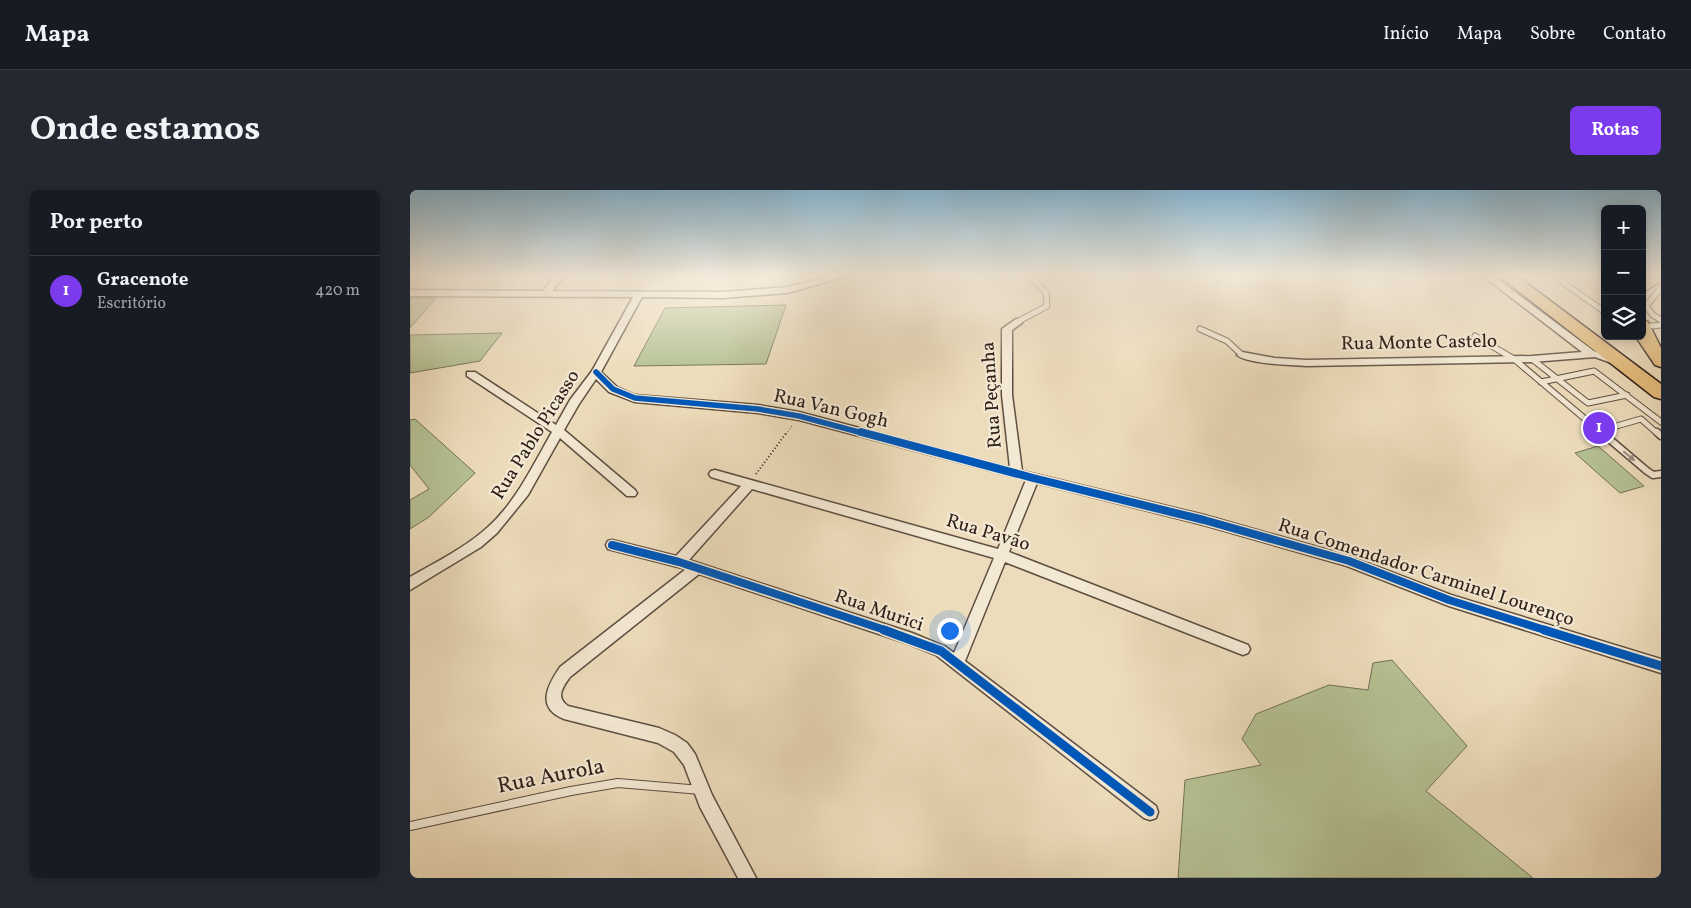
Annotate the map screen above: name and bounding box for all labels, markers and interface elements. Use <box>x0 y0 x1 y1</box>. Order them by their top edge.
text: Mapa <box>25 18 90 52</box>
text: Início <box>1383 22 1429 47</box>
text: Mapa <box>1457 22 1502 47</box>
text: Sobre <box>1530 22 1575 47</box>
text: Contato <box>1603 22 1666 47</box>
text: Onde estamos <box>30 106 260 154</box>
button: Rotas <box>1570 106 1661 155</box>
map controls <box>1601 205 1646 340</box>
button: + <box>1601 205 1646 250</box>
text: Por perto <box>50 208 143 237</box>
button: − <box>1601 250 1646 295</box>
text: Gracenote <box>97 267 188 293</box>
text: 1 <box>63 280 69 302</box>
text: 420 m <box>315 280 360 302</box>
text: Escritório <box>97 293 166 315</box>
button: layers <box>1601 295 1646 340</box>
street label: Rua Monte Castelo <box>1341 329 1497 357</box>
street label: Rua Peçanha <box>975 341 1009 449</box>
street label: Rua Pablo Picasso <box>486 365 586 505</box>
street label: Rua Van Gogh <box>771 383 891 435</box>
pin: 1 <box>1583 409 1615 447</box>
one-way arrow <box>1622 450 1634 462</box>
street label: Rua Pavão <box>943 508 1033 558</box>
street label: Rua Comendador Carminel Lourenço <box>1275 513 1577 633</box>
street label: Rua Murici <box>831 584 927 639</box>
your location <box>937 618 963 644</box>
street label: Rua Aurola <box>495 751 607 803</box>

